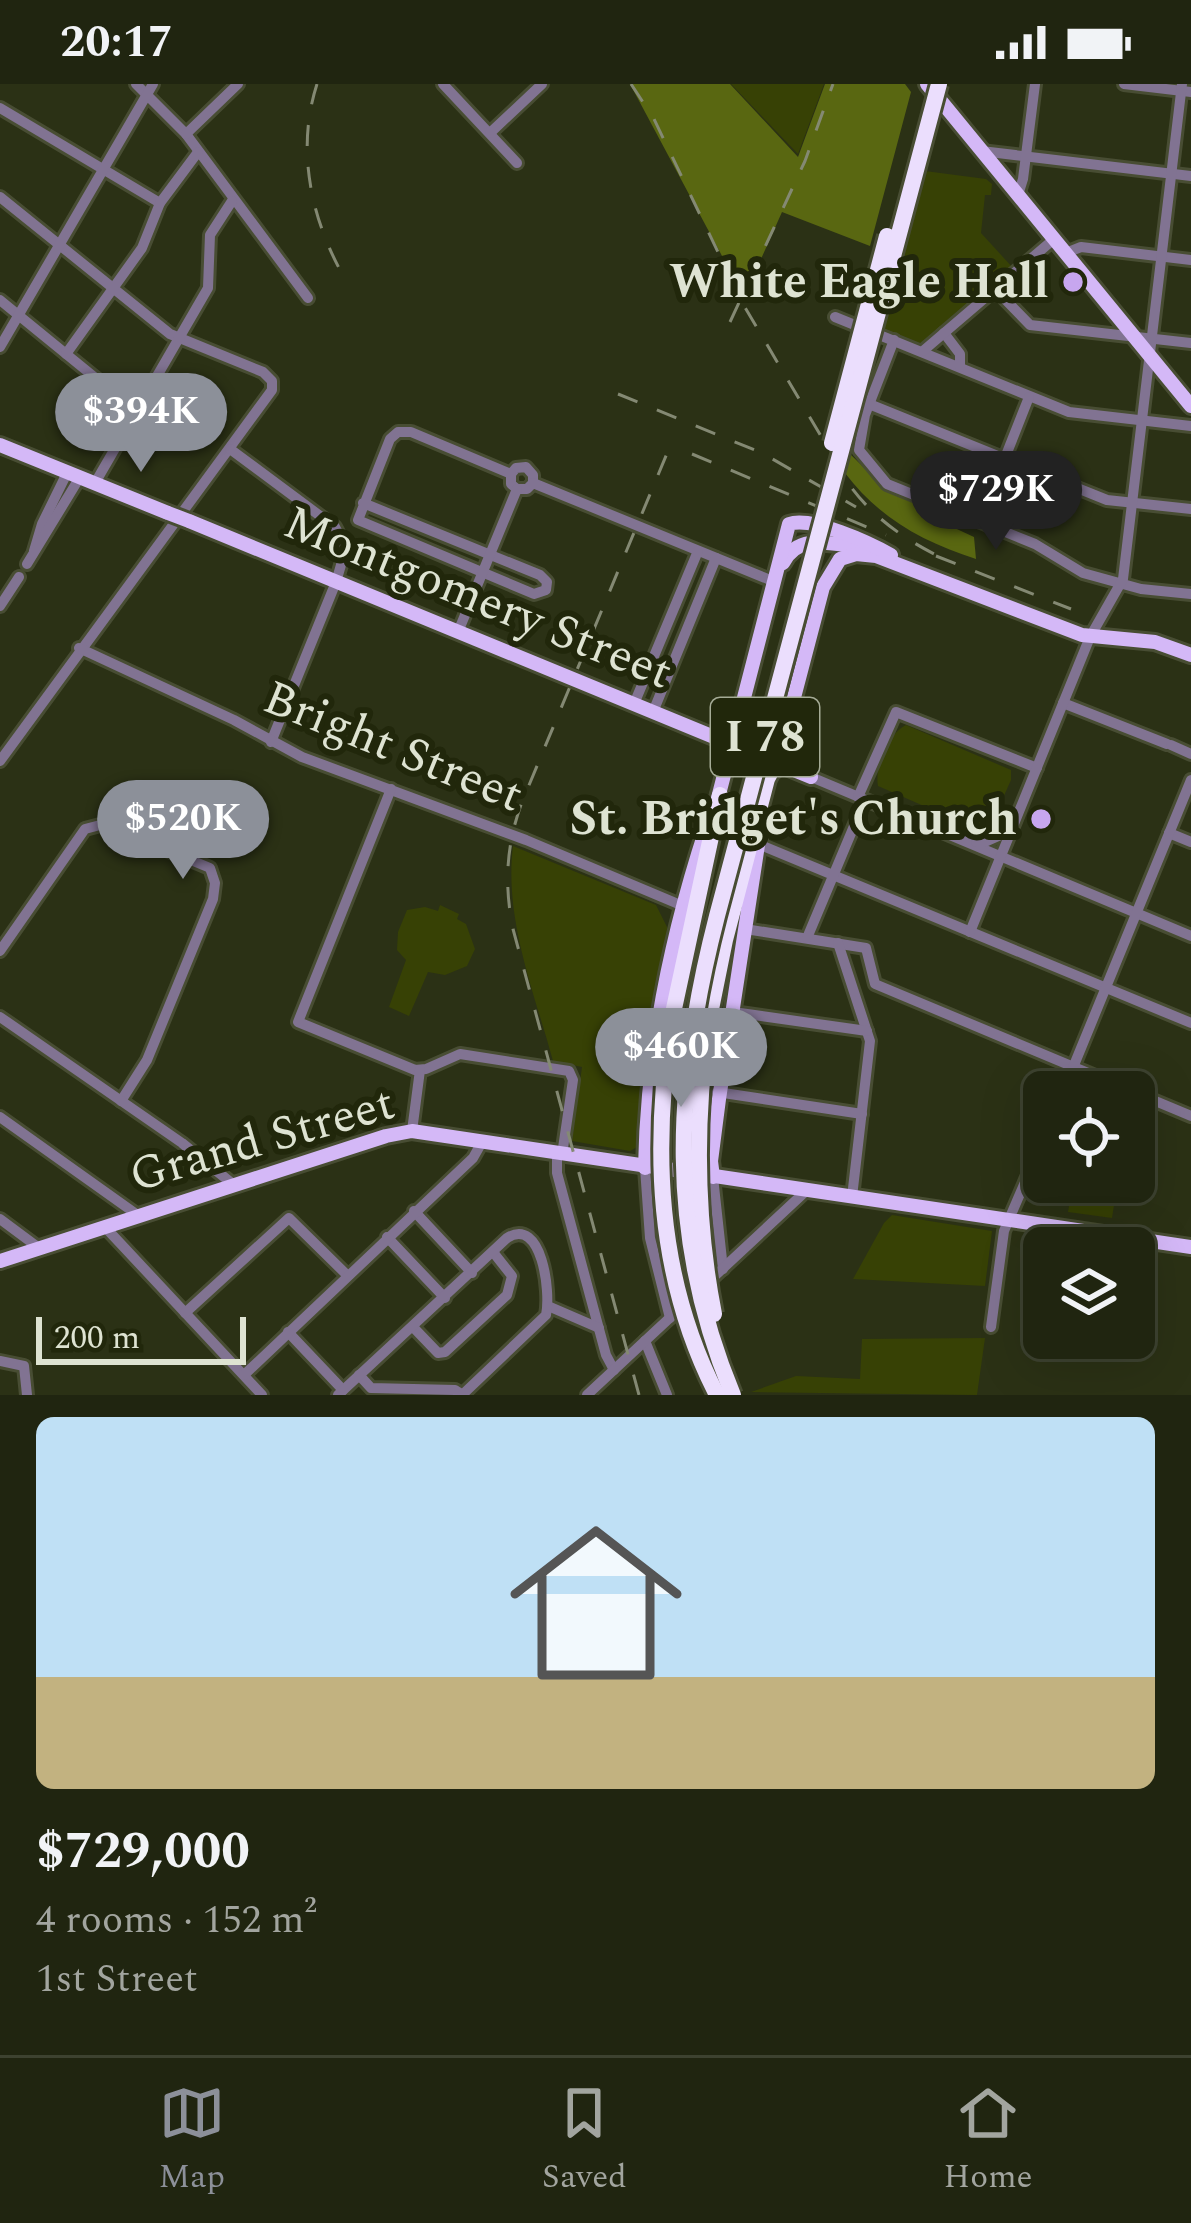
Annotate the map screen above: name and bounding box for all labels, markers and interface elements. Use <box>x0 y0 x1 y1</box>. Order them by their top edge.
text: 20:17 <box>60 8 173 77</box>
place label: White Eagle Hall <box>669 246 1049 319</box>
marker: White Eagle Hall <box>1060 269 1086 295</box>
pin: $394K <box>57 373 225 475</box>
text: $394K <box>82 382 200 441</box>
pin: $729K <box>912 451 1080 553</box>
text: $729K <box>937 460 1055 519</box>
street label: Montgomery Street <box>273 487 683 709</box>
street label: Bright Street <box>252 662 534 832</box>
road number: I 78 <box>711 698 819 776</box>
pin: $520K <box>99 780 267 882</box>
place label: St. Bridget's Church <box>570 783 1017 856</box>
text: $520K <box>124 789 242 848</box>
marker: St. Bridget's Church <box>1028 806 1054 832</box>
pin: $460K <box>597 1008 765 1110</box>
text: $460K <box>622 1017 740 1076</box>
street label: Grand Street <box>121 1067 403 1213</box>
map controls <box>1023 1071 1155 1359</box>
button: locate <box>1023 1071 1155 1203</box>
button: layers <box>1023 1227 1155 1359</box>
scale bar <box>36 1311 246 1364</box>
text: 200 m <box>54 1313 140 1363</box>
icon: home <box>488 1495 704 1711</box>
text: $729,000 <box>36 1813 250 1891</box>
text: 4 rooms · 152 m² <box>36 1891 317 1950</box>
text: 1st Street <box>36 1950 198 2009</box>
tab: Map <box>159 2080 225 2202</box>
tab: Saved <box>542 2080 627 2202</box>
tab: Home <box>944 2080 1033 2202</box>

